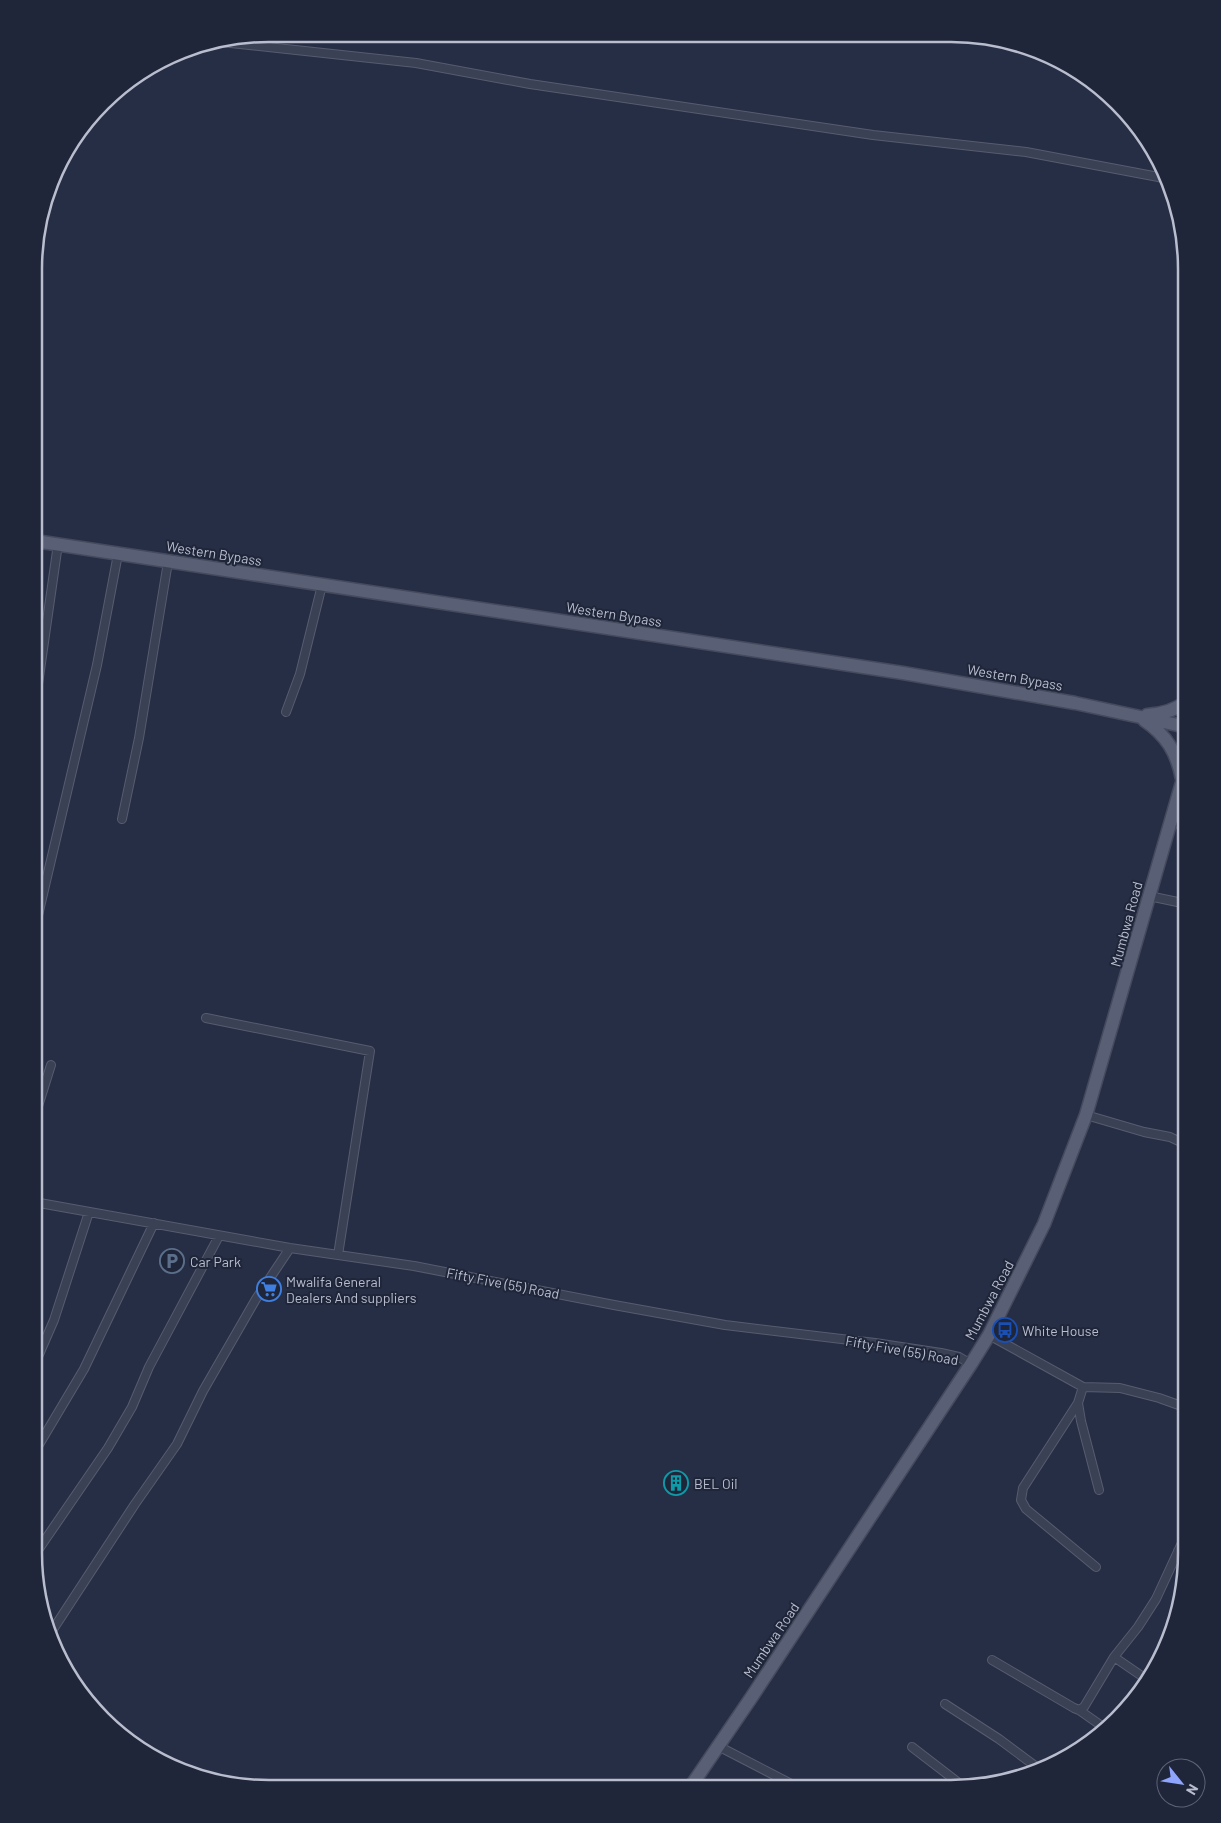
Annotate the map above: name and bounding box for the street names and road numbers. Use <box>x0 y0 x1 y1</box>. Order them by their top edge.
street label: Western Bypass <box>165 537 263 569</box>
street label: Western Bypass <box>565 598 663 630</box>
street label: Western Bypass <box>966 660 1064 694</box>
street label: Mumbwa Road <box>1106 880 1146 968</box>
street label: Mumbwa Road <box>961 1257 1017 1343</box>
street label: Fifty Five (55) Road <box>445 1264 561 1302</box>
street label: Fifty Five (55) Road <box>844 1332 960 1368</box>
street label: Mumbwa Road <box>740 1599 802 1681</box>

